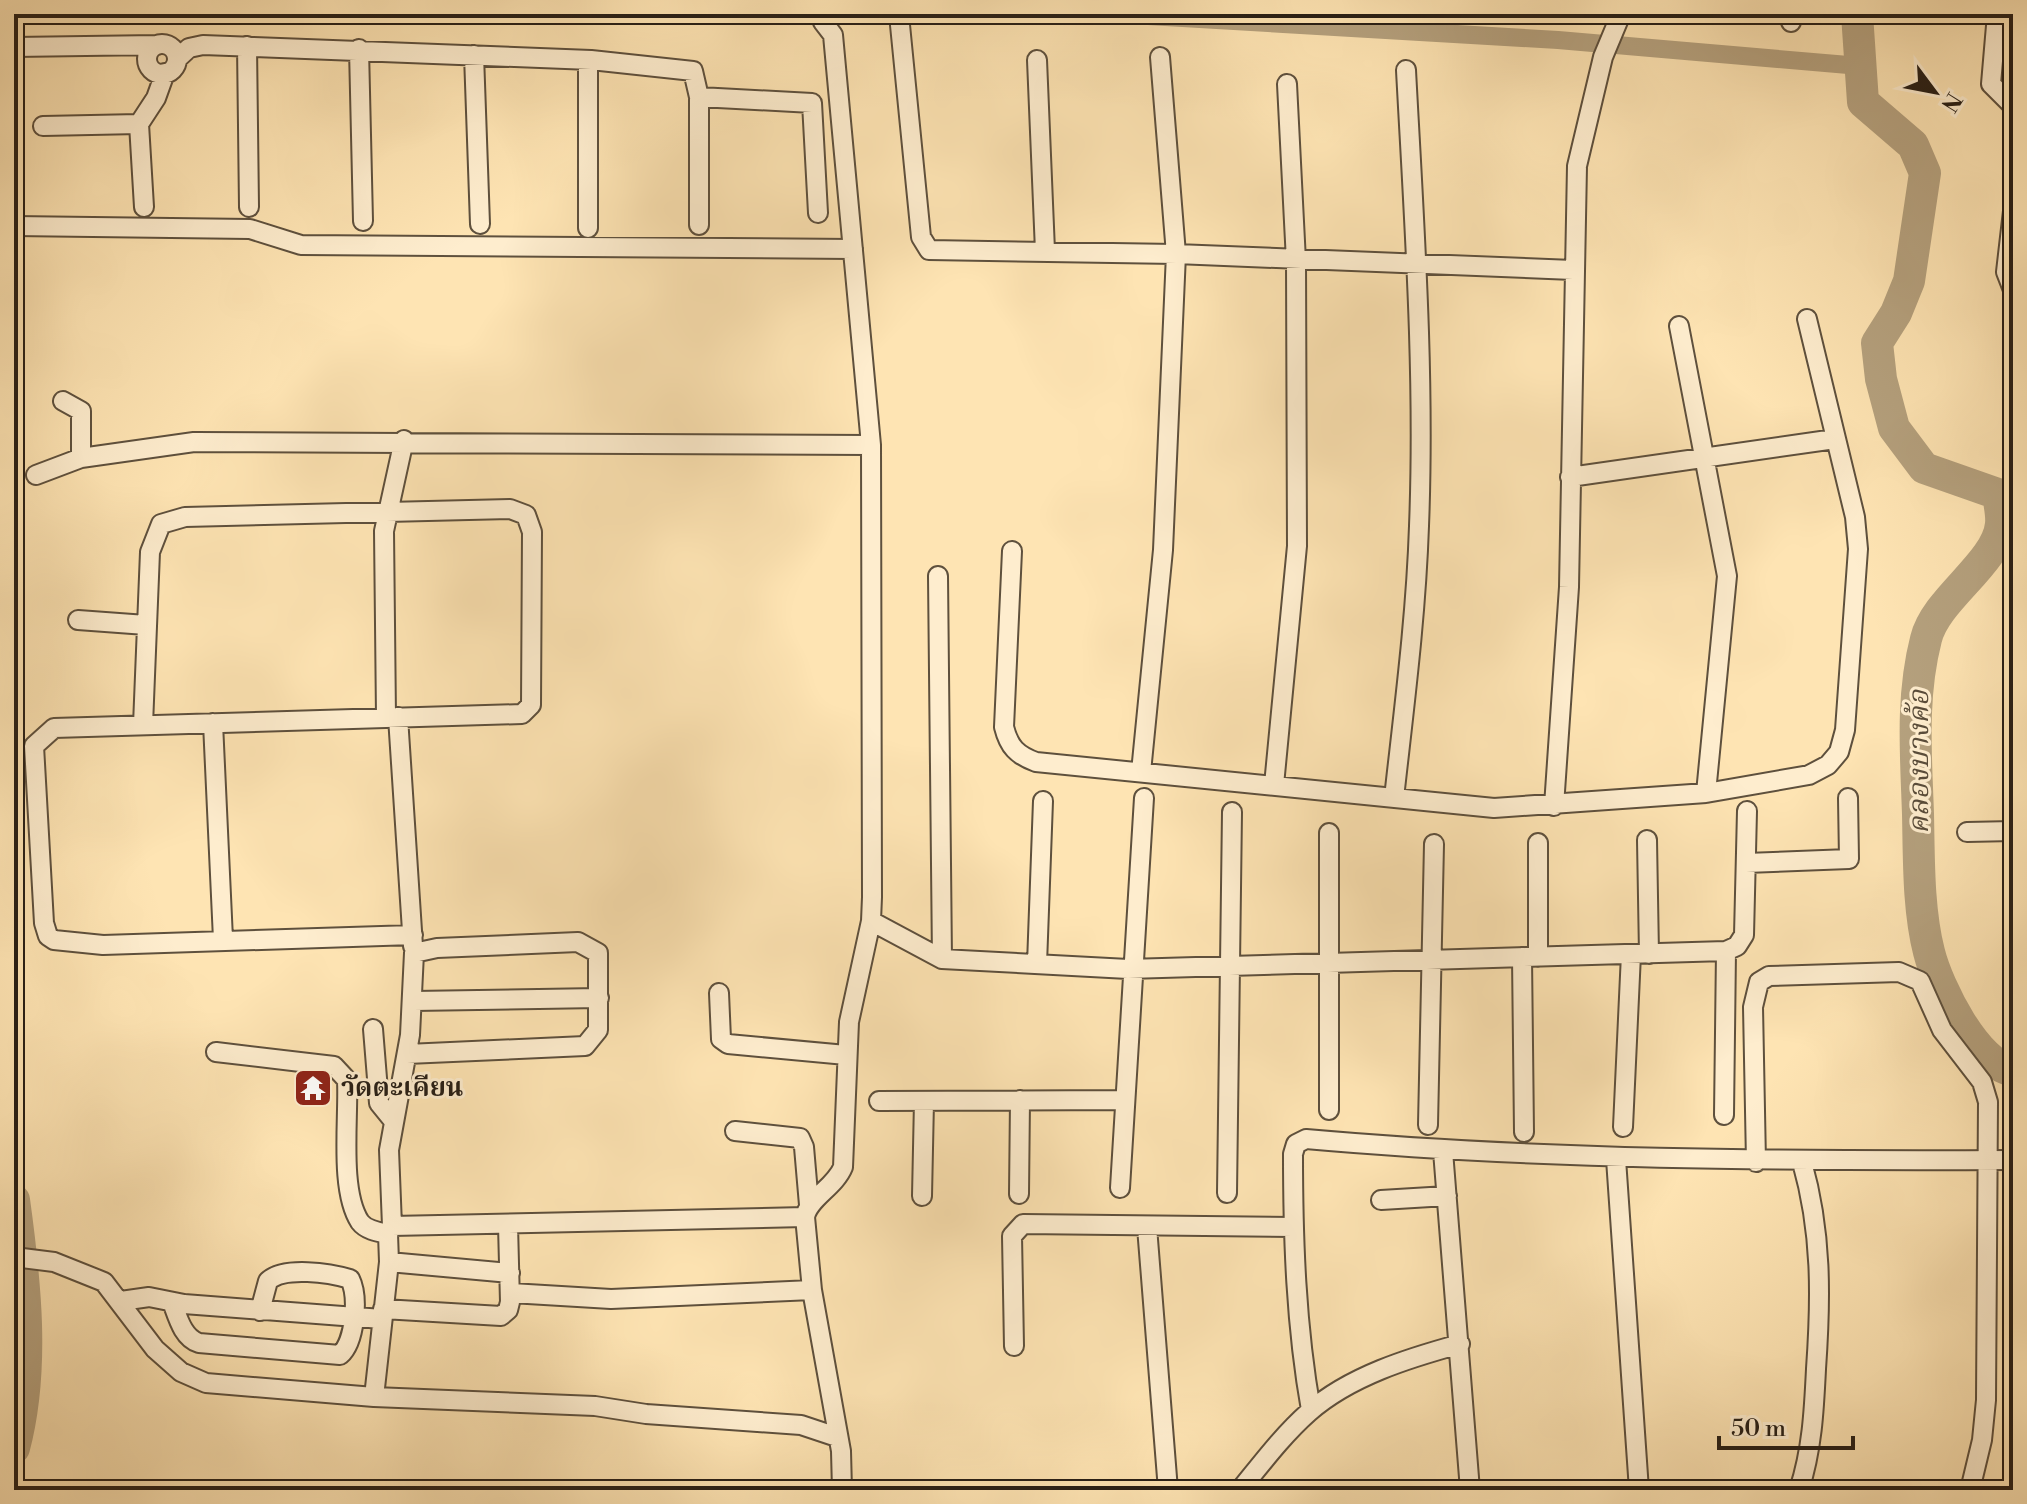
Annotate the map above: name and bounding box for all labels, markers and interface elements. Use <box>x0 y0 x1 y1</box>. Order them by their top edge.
north arrow <box>1895 52 1975 132</box>
text: N <box>1934 87 1967 117</box>
water label: คลองบางค้อ <box>1902 688 1937 834</box>
temple icon: วัดตะเคียน <box>292 1067 334 1109</box>
place label: วัดตะเคียน <box>341 1072 463 1104</box>
scale bar <box>1719 1400 1853 1450</box>
text: 50 m <box>1731 1414 1786 1444</box>

